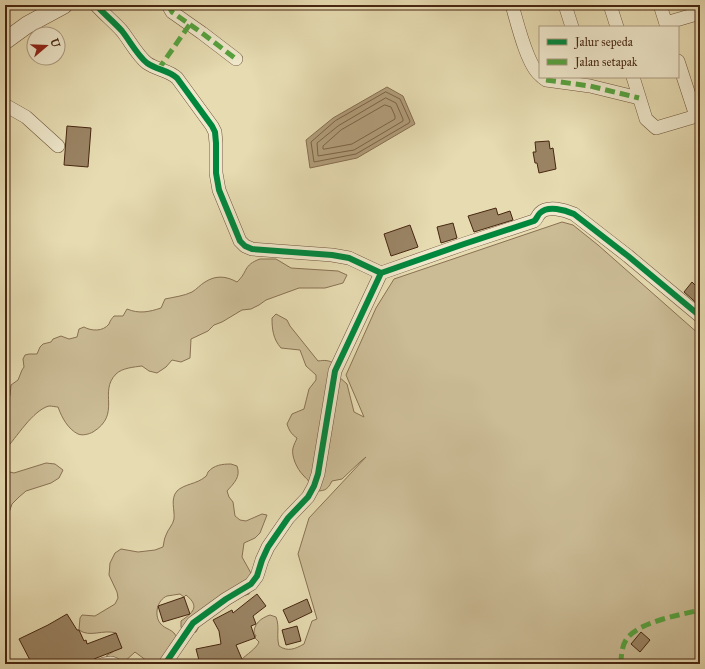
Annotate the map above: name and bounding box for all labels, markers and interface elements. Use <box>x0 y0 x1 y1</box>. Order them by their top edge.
north arrow <box>26 26 66 66</box>
legend <box>539 26 679 78</box>
text: Jalur sepeda <box>573 35 634 50</box>
text: U <box>47 37 63 49</box>
text: Jalan setapak <box>573 55 638 70</box>

